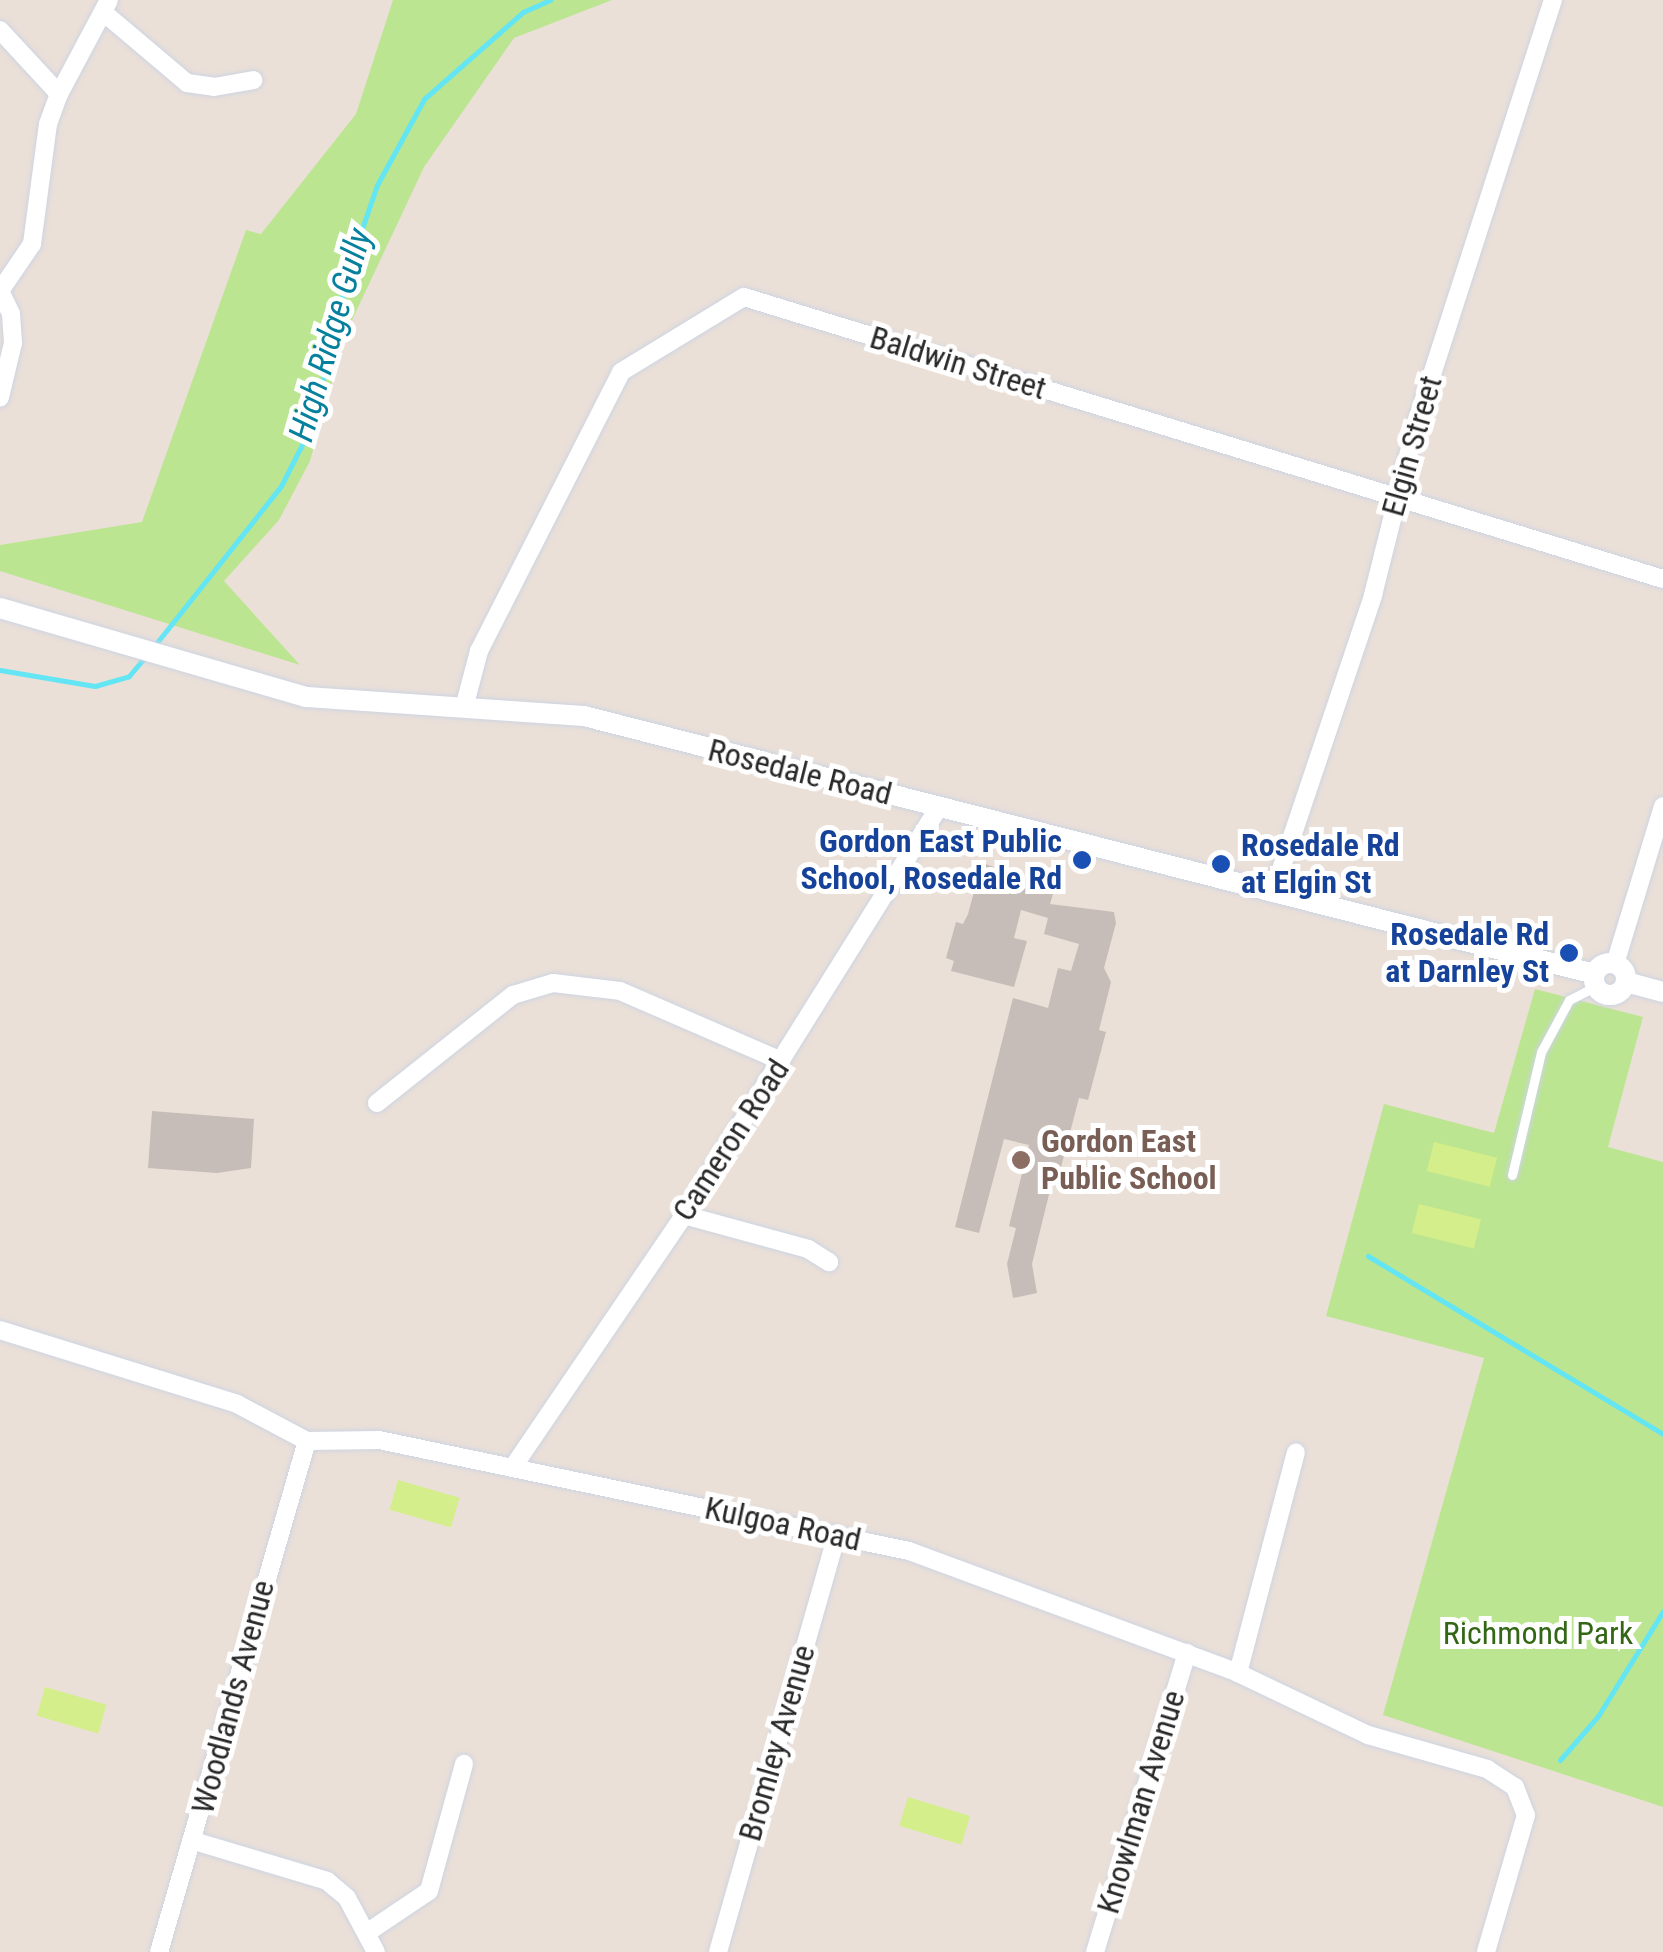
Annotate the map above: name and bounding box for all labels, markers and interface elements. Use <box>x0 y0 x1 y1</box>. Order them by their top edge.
water label: High Ridge Gully <box>281 224 381 446</box>
street label: Baldwin Street <box>865 318 1051 408</box>
street label: Elgin Street <box>1374 371 1450 521</box>
street label: Rosedale Road <box>704 731 896 813</box>
place label: Gordon East Public School, Rosedale Rd <box>800 823 1062 898</box>
place label: Rosedale Rd at Elgin St <box>1241 827 1400 902</box>
marker: Gordon East Public School, Rosedale Rd <box>1071 849 1093 871</box>
marker: Rosedale Rd at Elgin St <box>1210 853 1232 875</box>
place label: Rosedale Rd at Darnley St <box>1385 916 1549 991</box>
marker: Rosedale Rd at Darnley St <box>1558 942 1580 964</box>
street label: Cameron Road <box>664 1052 798 1228</box>
place label: Gordon East Public School <box>1041 1123 1217 1198</box>
marker: Gordon East Public School <box>1010 1149 1032 1171</box>
street label: Kulgoa Road <box>701 1489 865 1559</box>
street label: Woodlands Avenue <box>183 1576 283 1818</box>
park label: Richmond Park <box>1443 1614 1633 1652</box>
street label: Bromley Avenue <box>731 1641 823 1845</box>
street label: Knowlman Avenue <box>1089 1686 1193 1918</box>

